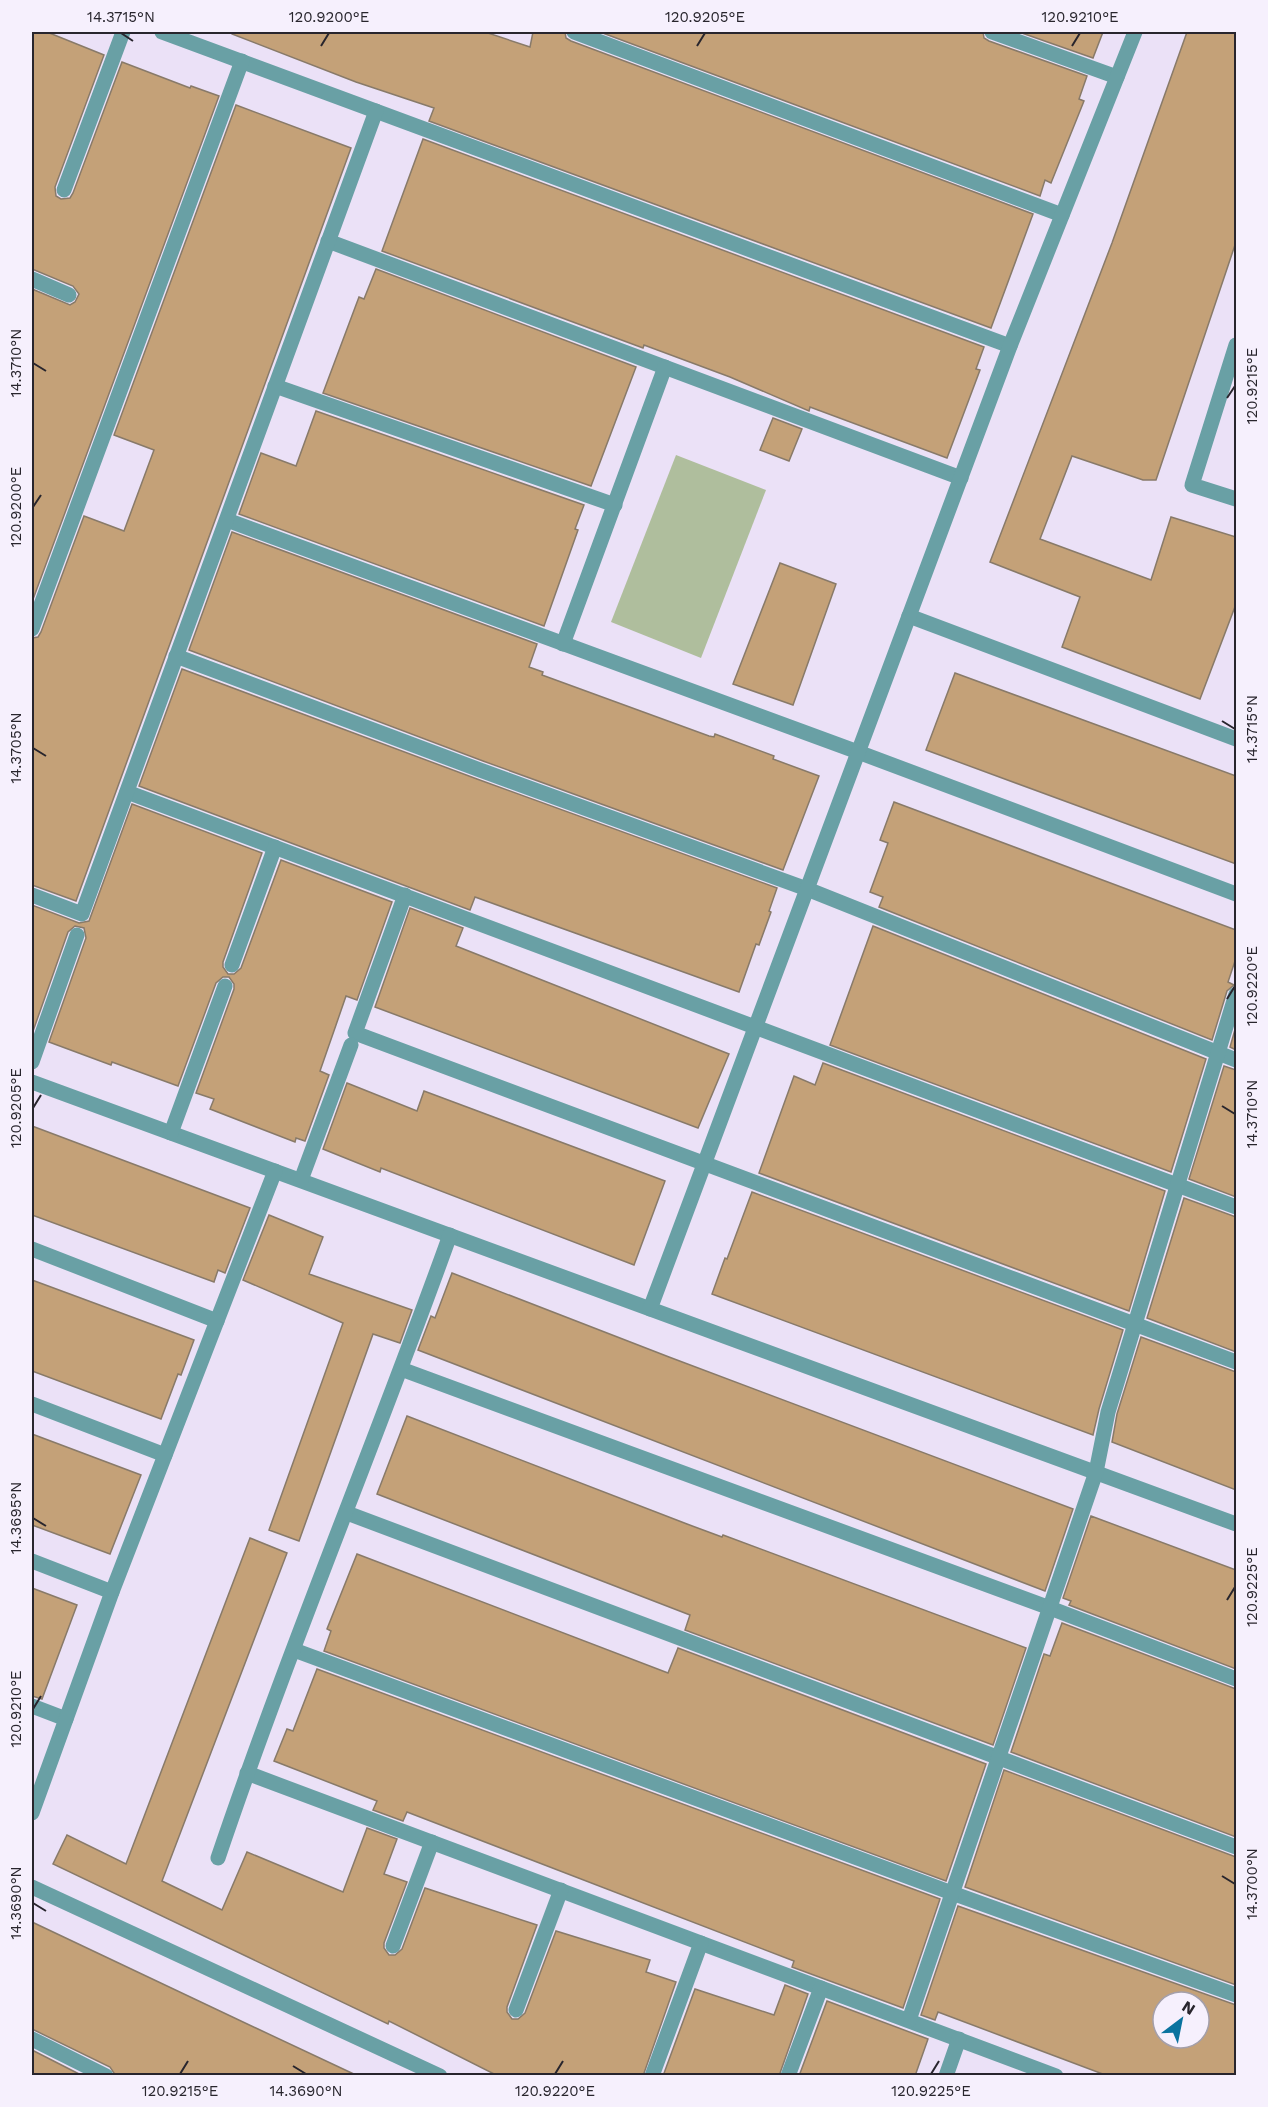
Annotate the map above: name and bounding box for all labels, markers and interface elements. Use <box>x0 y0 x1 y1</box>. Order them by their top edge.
text: 14.3715°N <box>87 8 155 26</box>
text: 120.9200°E <box>289 8 369 26</box>
text: 120.9205°E <box>665 8 745 26</box>
text: 120.9210°E <box>1041 8 1119 26</box>
text: 14.3710°N <box>7 329 25 397</box>
text: 120.9215°E <box>1243 348 1261 424</box>
text: 120.9200°E <box>7 467 25 547</box>
text: 14.3715°N <box>1243 695 1261 763</box>
text: 14.3705°N <box>7 712 25 784</box>
text: 120.9220°E <box>1243 946 1261 1026</box>
text: 120.9205°E <box>7 1068 25 1148</box>
text: 14.3710°N <box>1243 1080 1261 1148</box>
text: 14.3695°N <box>7 1482 25 1554</box>
text: 120.9225°E <box>1243 1547 1261 1627</box>
text: 120.9210°E <box>7 1670 25 1748</box>
text: 14.3700°N <box>1243 1848 1261 1920</box>
text: 14.3690°N <box>7 1866 25 1940</box>
north arrow <box>1151 1990 1211 2050</box>
text: N <box>1179 1997 1199 2019</box>
text: 120.9215°E <box>142 2082 218 2100</box>
text: 14.3690°N <box>269 2082 343 2100</box>
text: 120.9220°E <box>515 2082 595 2100</box>
text: 120.9225°E <box>891 2082 971 2100</box>

